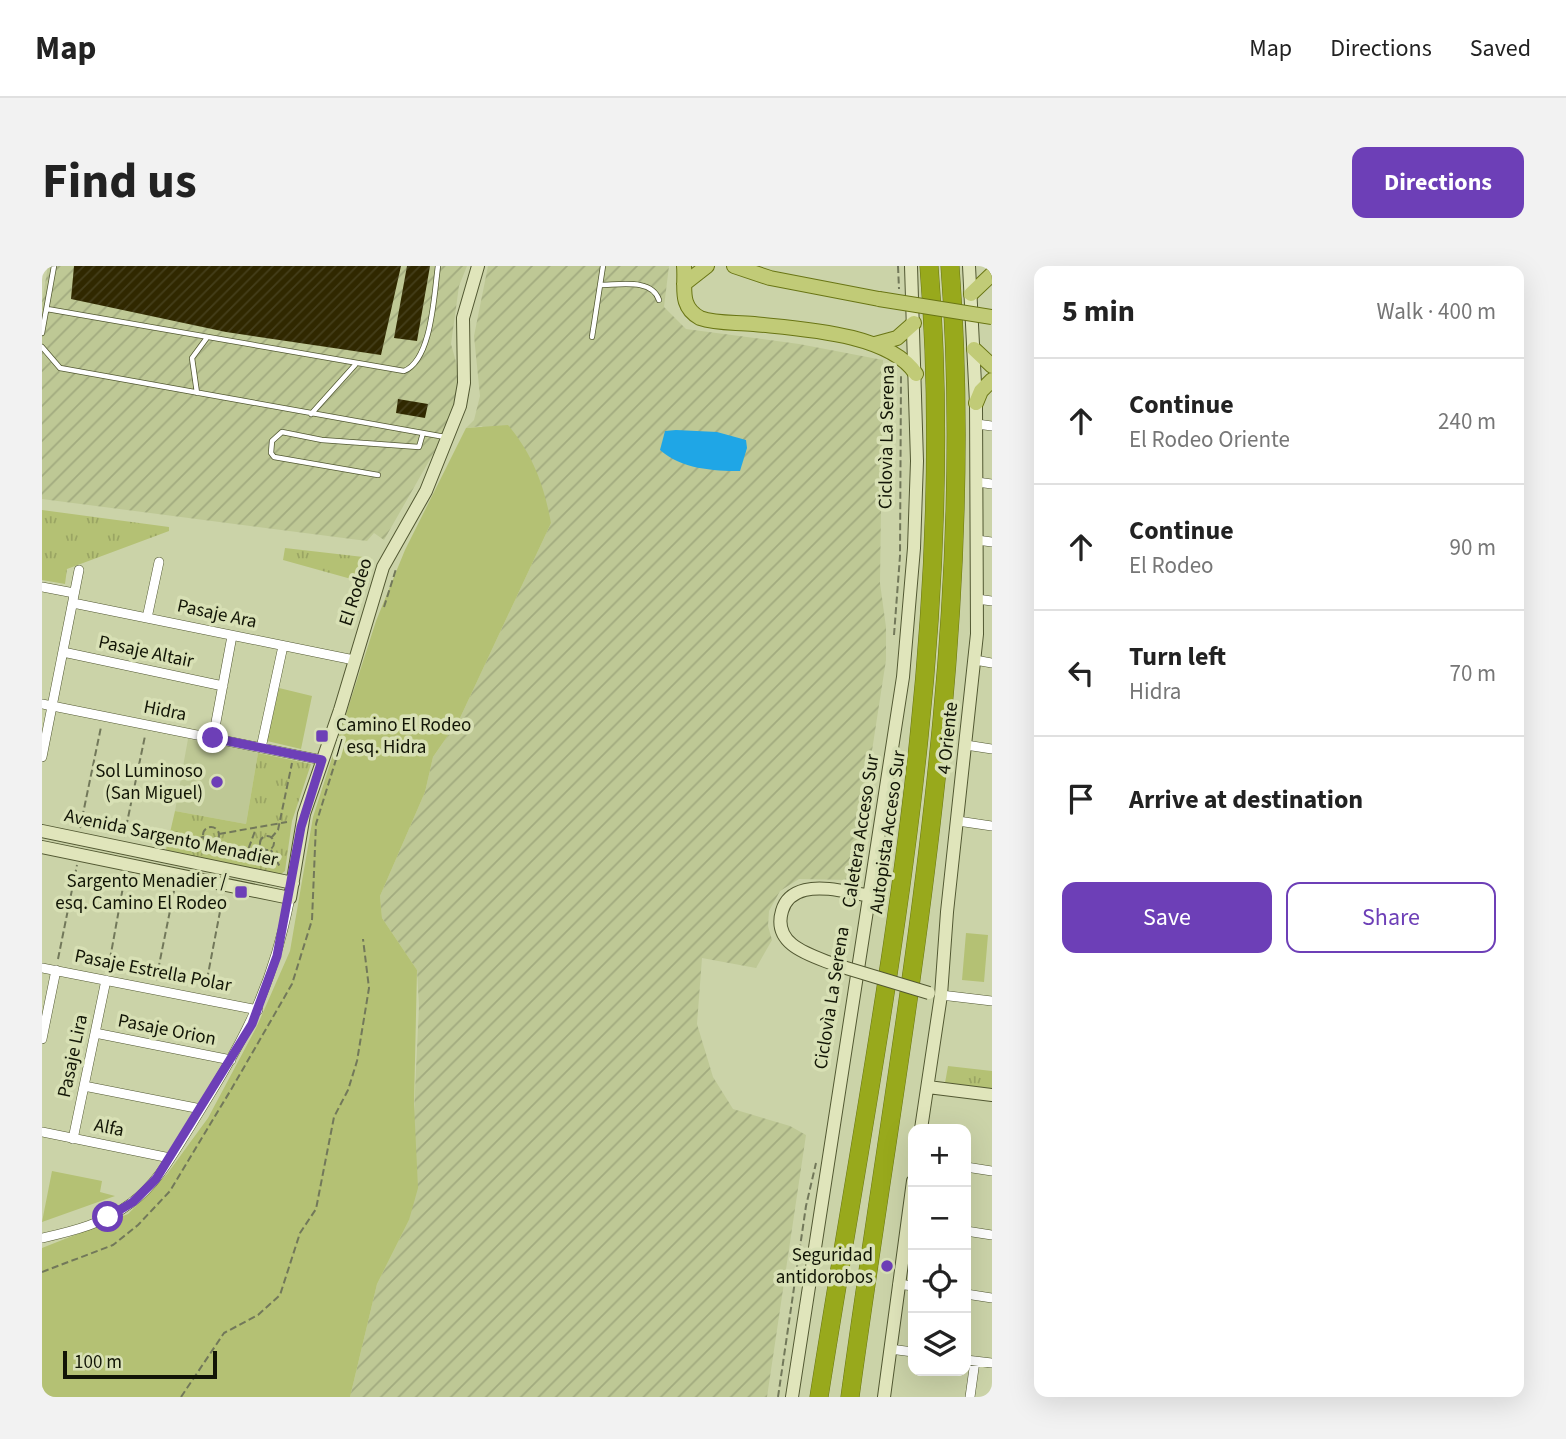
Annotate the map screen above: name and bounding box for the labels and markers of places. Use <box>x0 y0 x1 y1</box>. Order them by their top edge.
place label: Camino El Rodeo / esq. Hidra <box>336 712 471 761</box>
marker: Camino El Rodeo / esq. Hidra <box>314 728 330 744</box>
place label: Sol Luminoso (San Miguel) <box>95 758 203 807</box>
marker: Sol Luminoso (San Miguel) <box>209 774 225 790</box>
place label: Sargento Menadier / esq. Camino El Rodeo <box>55 868 227 917</box>
marker: Sargento Menadier / esq. Camino El Rodeo <box>233 884 249 900</box>
place label: Seguridad antidorobos <box>776 1242 873 1291</box>
marker: Seguridad antidorobos <box>879 1258 895 1274</box>

